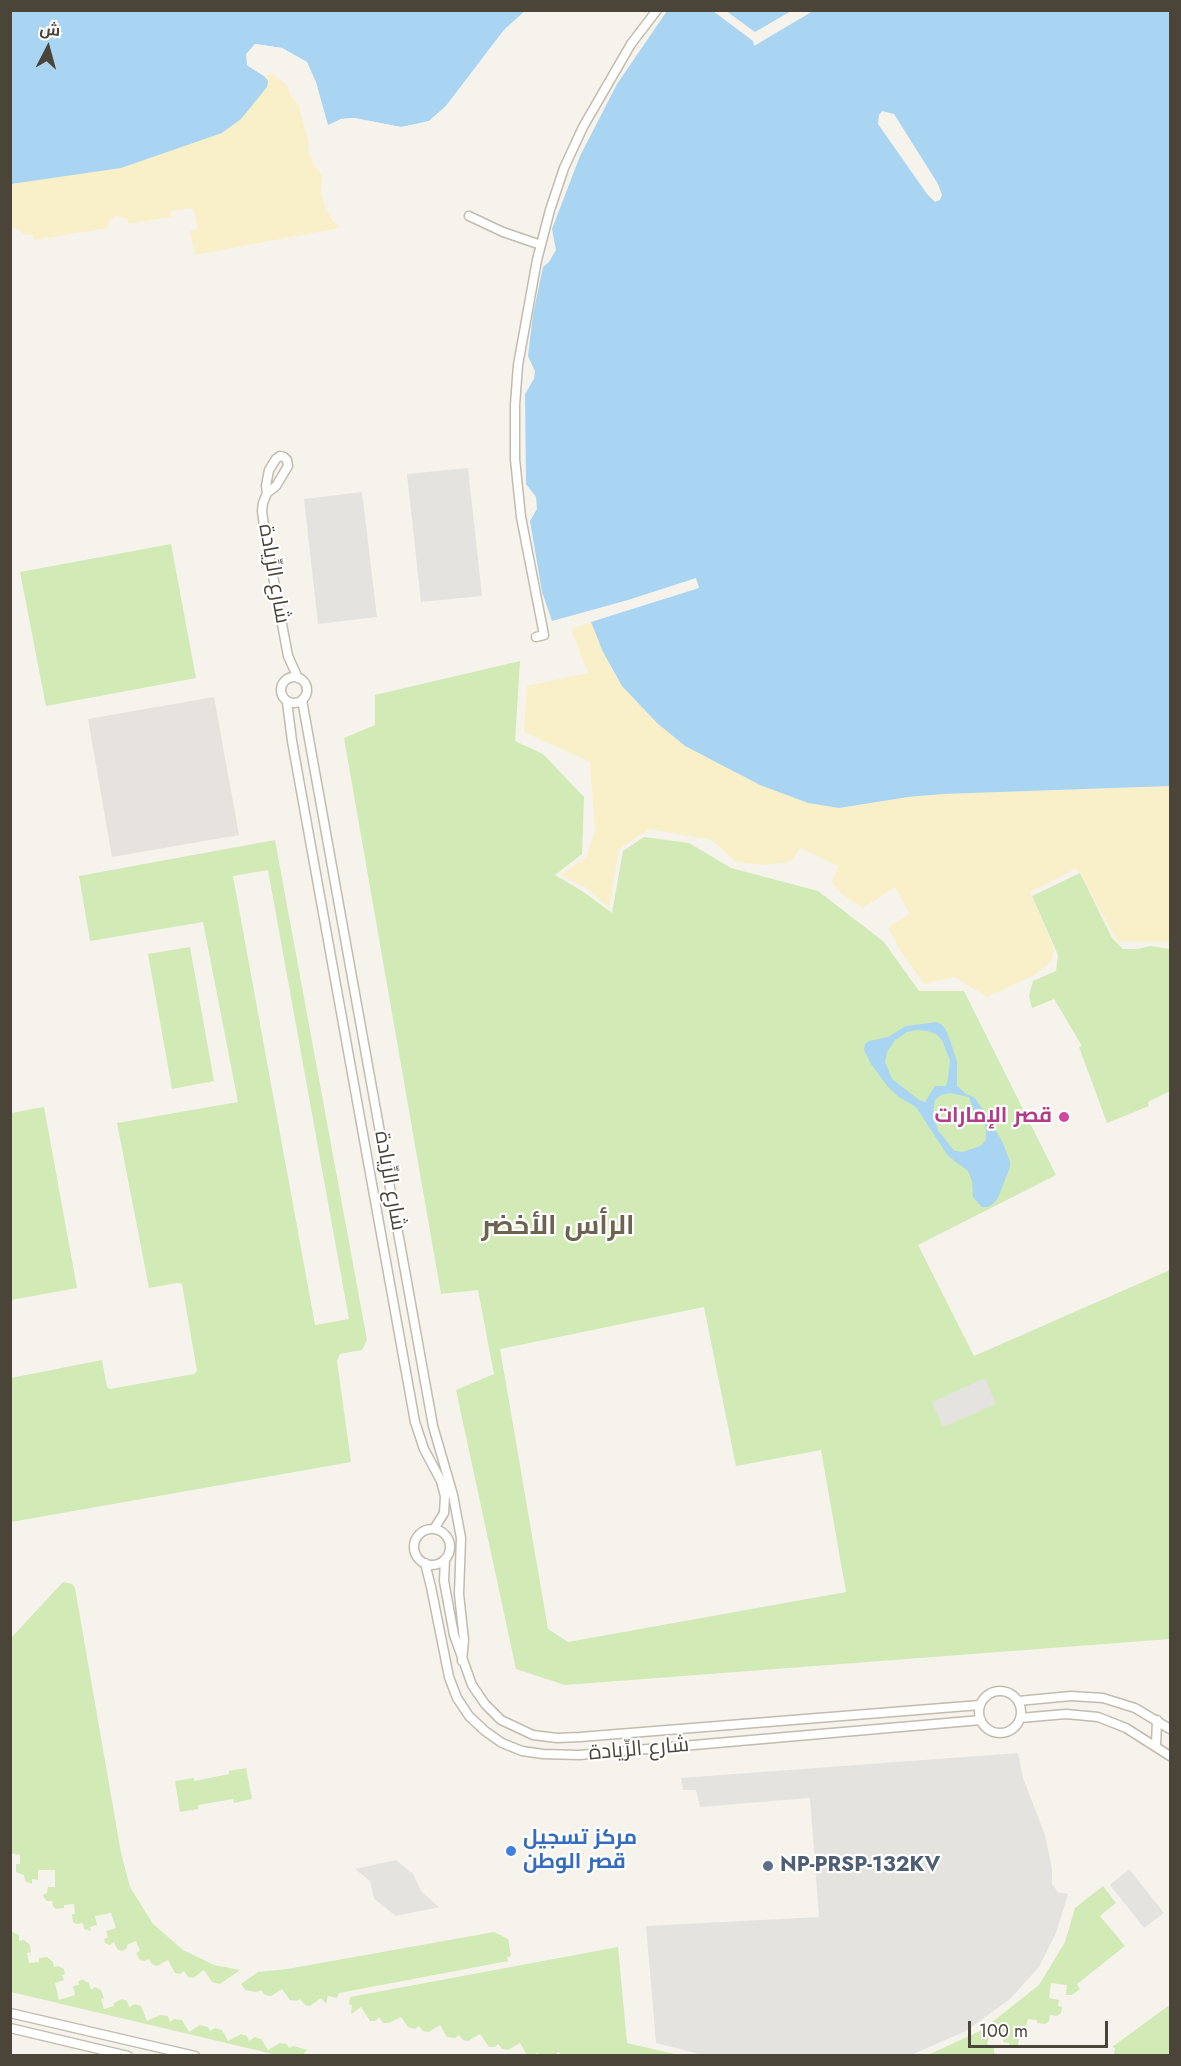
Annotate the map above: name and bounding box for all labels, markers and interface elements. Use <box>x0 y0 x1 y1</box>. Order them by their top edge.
text: ش <box>39 17 61 42</box>
north arrow <box>18 18 78 78</box>
street label: شارع الرِّيادة <box>252 522 294 626</box>
place label: قصر الإمارات <box>934 1104 1052 1130</box>
marker: قصر الإمارات <box>1057 1110 1071 1124</box>
street label: شارع الرِّيادة <box>368 1129 410 1233</box>
district label: الرأس الأخضر <box>482 1211 634 1243</box>
street label: شارع الرِّيادة <box>588 1733 690 1767</box>
place label: مركز تسجيل قصر الوطن <box>523 1826 637 1876</box>
marker: مركز تسجيل قصر الوطن <box>504 1844 518 1858</box>
place label: NP-PRSP-132KV <box>780 1853 940 1879</box>
marker: NP-PRSP-132KV <box>761 1859 775 1873</box>
scale bar <box>971 2009 1110 2047</box>
text: 100 m <box>979 2018 1028 2044</box>

